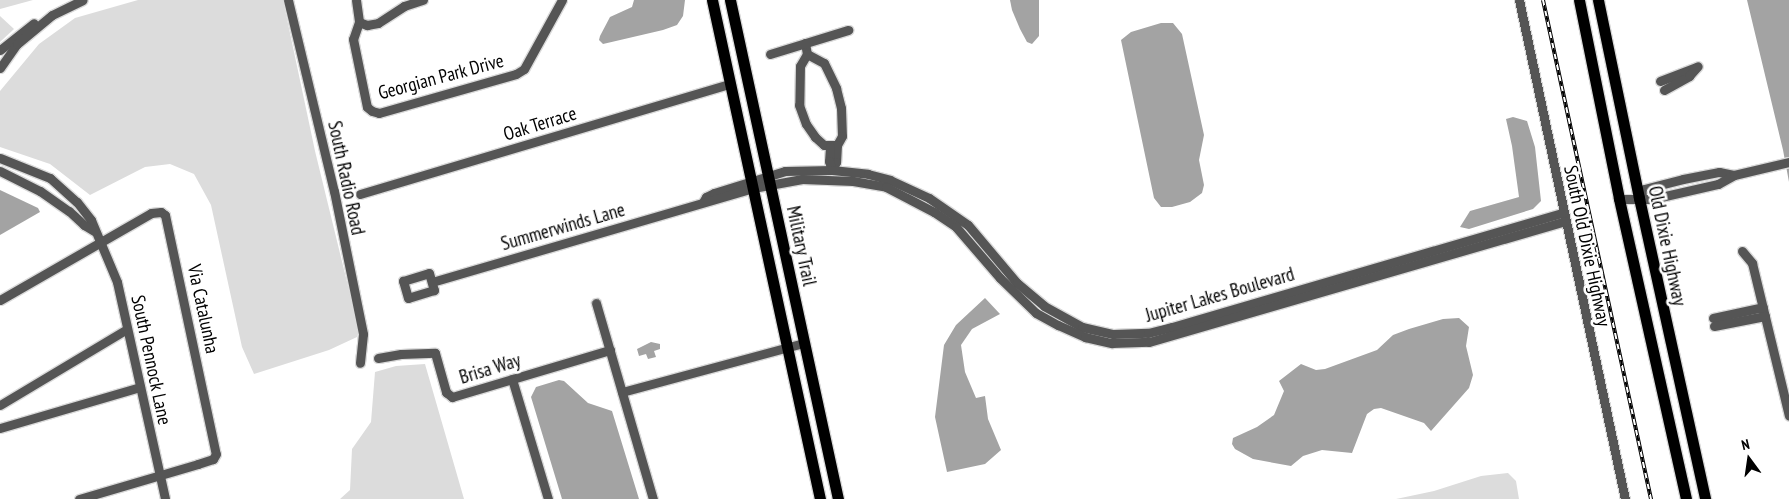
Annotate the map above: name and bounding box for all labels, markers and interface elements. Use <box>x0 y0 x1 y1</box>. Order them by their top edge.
street label: Georgian Park Drive <box>375 49 507 105</box>
street label: Oak Terrace <box>500 102 580 146</box>
street label: South Radio Road <box>323 119 369 237</box>
street label: South Old Dixie Highway <box>1559 163 1615 329</box>
street label: Old Dixie Highway <box>1643 184 1691 308</box>
street label: Summerwinds Lane <box>498 198 628 256</box>
street label: Military Trail <box>781 203 821 289</box>
street label: Via Catalunha <box>182 262 224 356</box>
street label: Jupiter Lakes Boulevard <box>1143 263 1297 327</box>
street label: South Pennock Lane <box>126 293 176 427</box>
street label: Brisa Way <box>456 349 524 389</box>
north arrow <box>1724 434 1774 484</box>
text: N <box>1740 435 1751 454</box>

